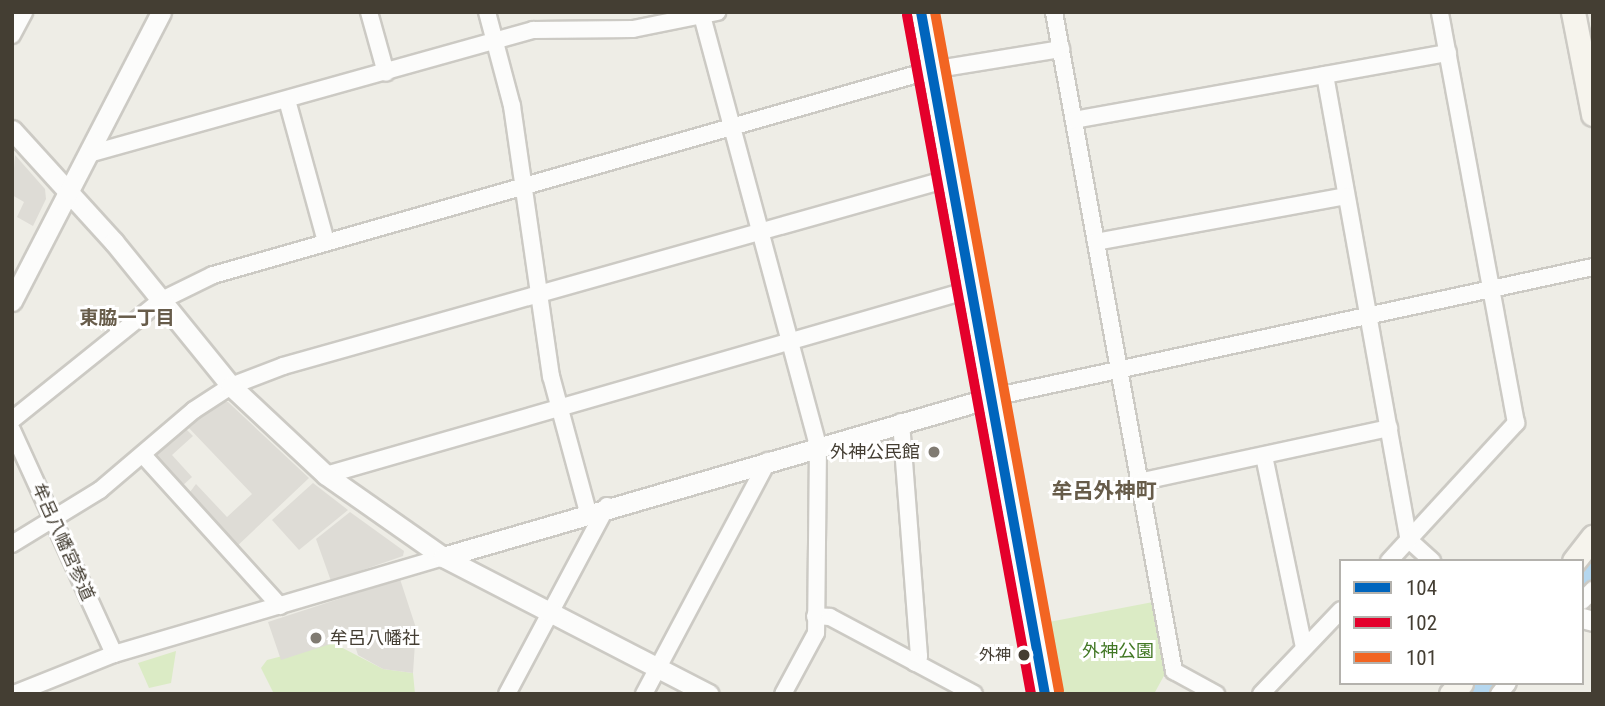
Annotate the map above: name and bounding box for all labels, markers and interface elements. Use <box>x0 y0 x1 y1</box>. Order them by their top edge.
district label: 東脇一丁目 <box>80 307 174 329</box>
place label: 外神公民館 <box>830 441 920 463</box>
marker: 外神公民館 <box>926 444 942 460</box>
district label: 牟呂外神町 <box>1052 478 1156 504</box>
street label: 牟呂八幡宮参道 <box>28 480 98 604</box>
legend <box>1339 559 1584 685</box>
text: 104 <box>1406 576 1437 600</box>
text: 102 <box>1406 611 1437 635</box>
place label: 牟呂八幡社 <box>330 627 420 649</box>
marker: 牟呂八幡社 <box>308 630 324 646</box>
park label: 外神公園 <box>1082 640 1154 662</box>
place label: 外神 <box>979 645 1011 665</box>
text: 101 <box>1406 646 1437 670</box>
marker: 外神 <box>1017 648 1031 662</box>

